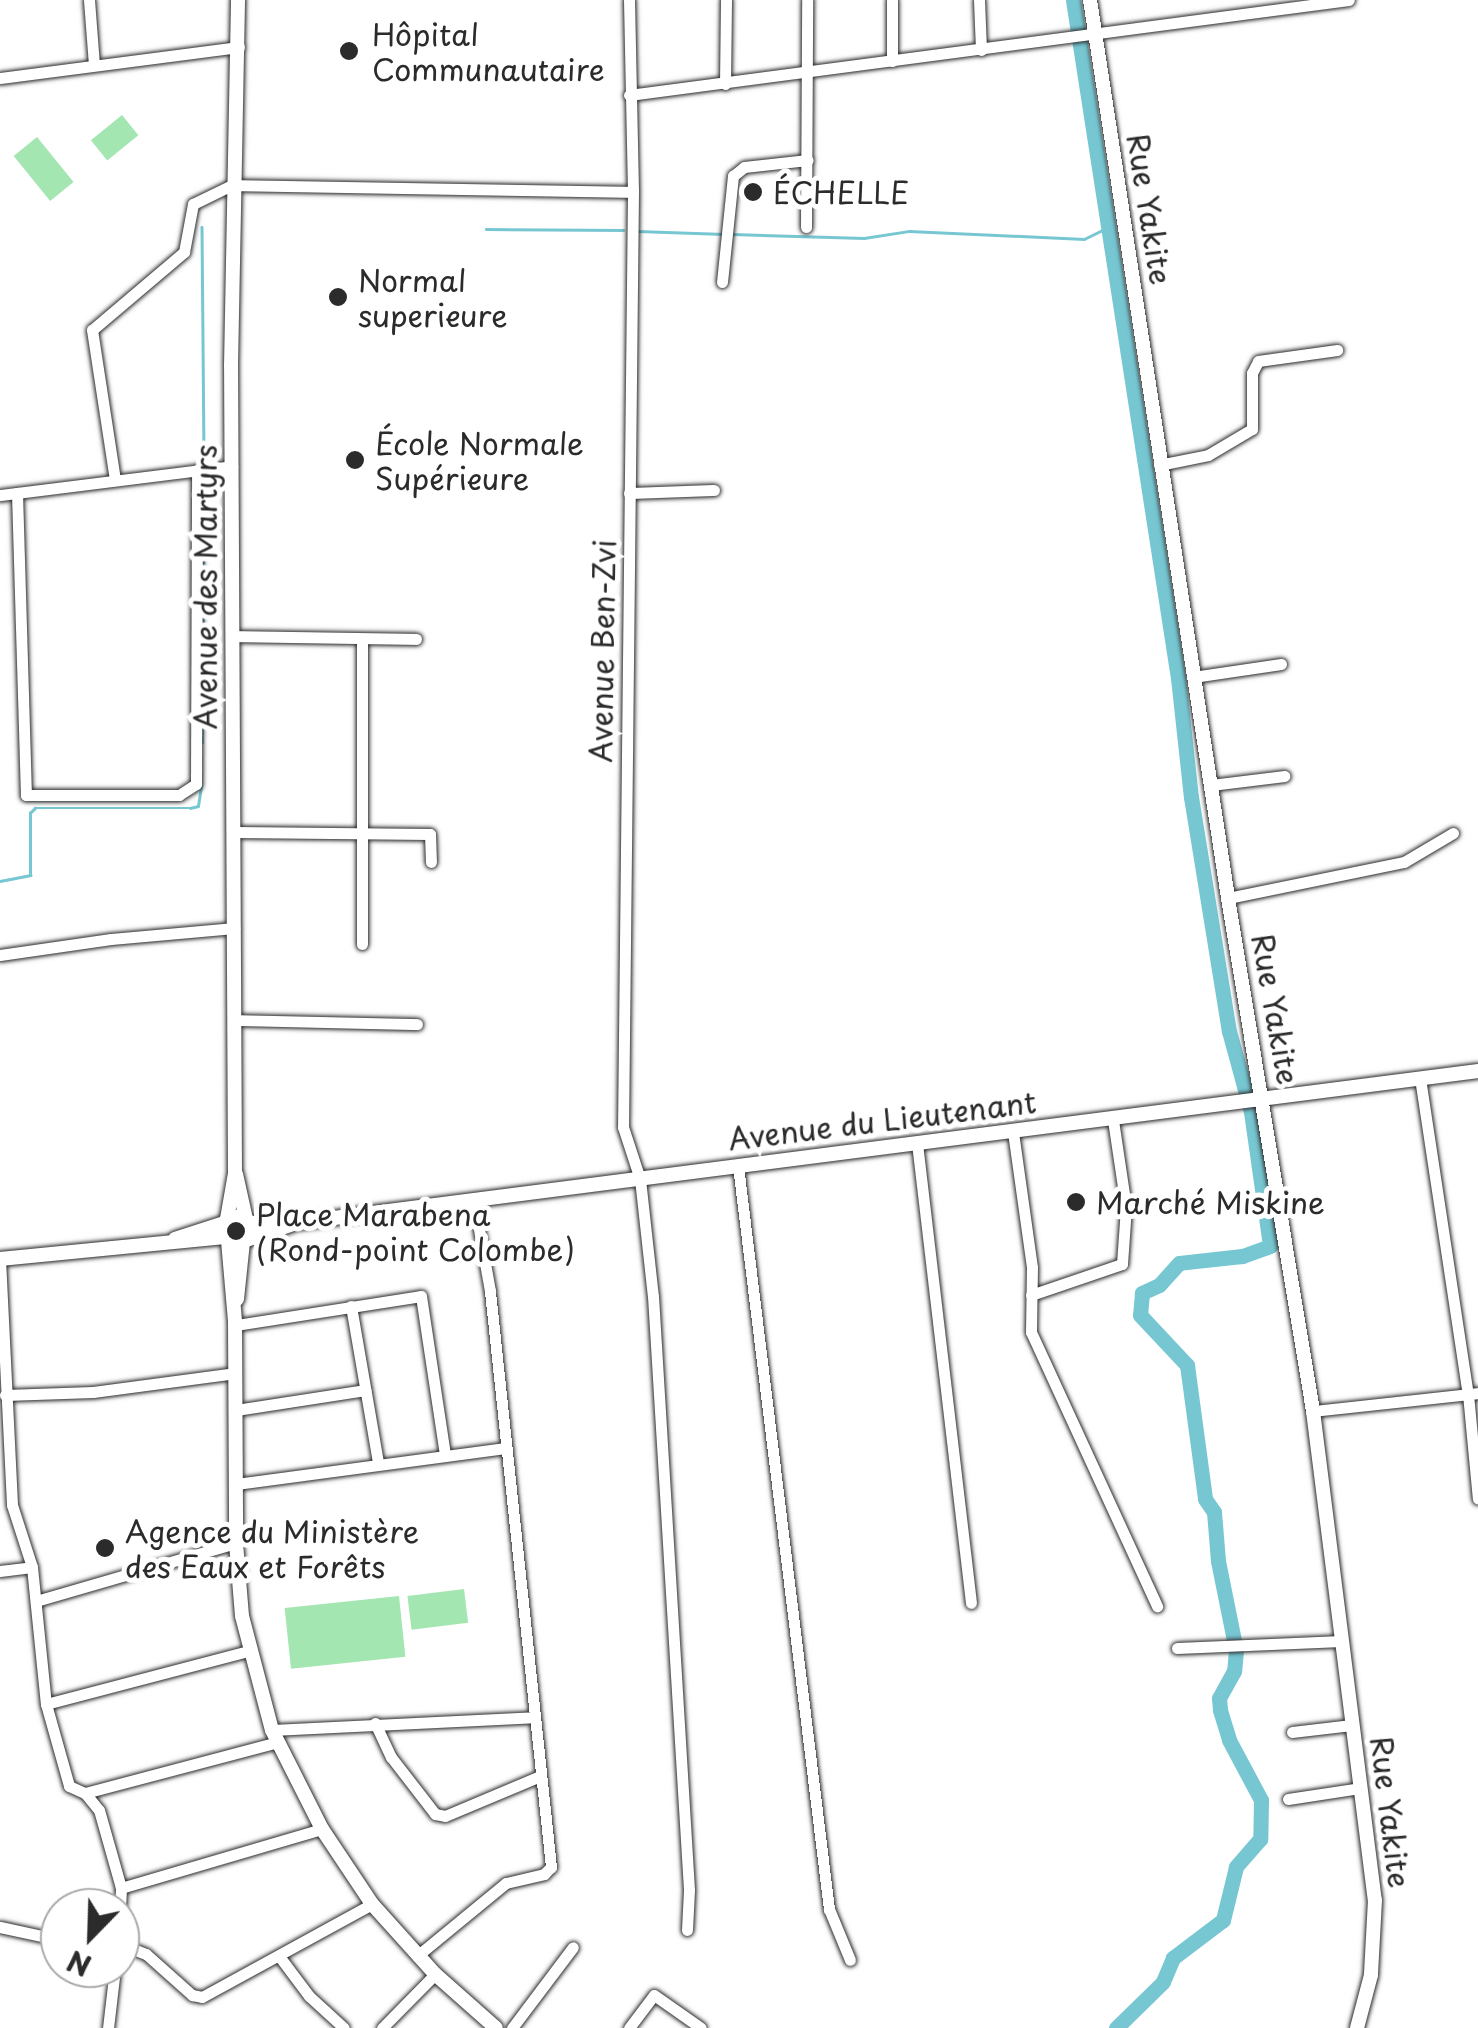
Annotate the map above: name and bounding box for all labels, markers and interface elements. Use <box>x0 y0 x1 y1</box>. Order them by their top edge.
place label: Hôpital Communautaire <box>372 16 605 86</box>
marker: Hôpital Communautaire <box>336 38 362 64</box>
street label: Rue Yakite <box>1120 130 1180 288</box>
place label: ÉCHELLE <box>773 174 909 210</box>
marker: ÉCHELLE <box>742 181 764 203</box>
place label: Normal superieure <box>358 262 507 332</box>
marker: Normal superieure <box>327 286 349 308</box>
place label: École Normale Supérieure <box>375 425 585 496</box>
street label: Avenue des Martyrs <box>187 445 223 729</box>
marker: École Normale Supérieure <box>344 449 366 471</box>
street label: Avenue Ben-Zvi <box>582 540 622 762</box>
street label: Rue Yakite <box>1245 930 1307 1088</box>
street label: Avenue du Lieutenant <box>726 1083 1038 1157</box>
place label: Marché Miskine <box>1096 1184 1326 1220</box>
marker: Marché Miskine <box>1065 1191 1087 1213</box>
place label: Place Marabena (Rond-point Colombe) <box>256 1196 575 1266</box>
marker: Place Marabena (Rond-point Colombe) <box>225 1220 247 1242</box>
place label: Agence du Ministère des Eaux et Forêts <box>125 1513 422 1584</box>
marker: Agence du Ministère des Eaux et Forêts <box>94 1537 116 1559</box>
street label: Rue Yakite <box>1364 1733 1418 1891</box>
north arrow <box>40 1888 140 1988</box>
text: N <box>60 1940 97 1988</box>

